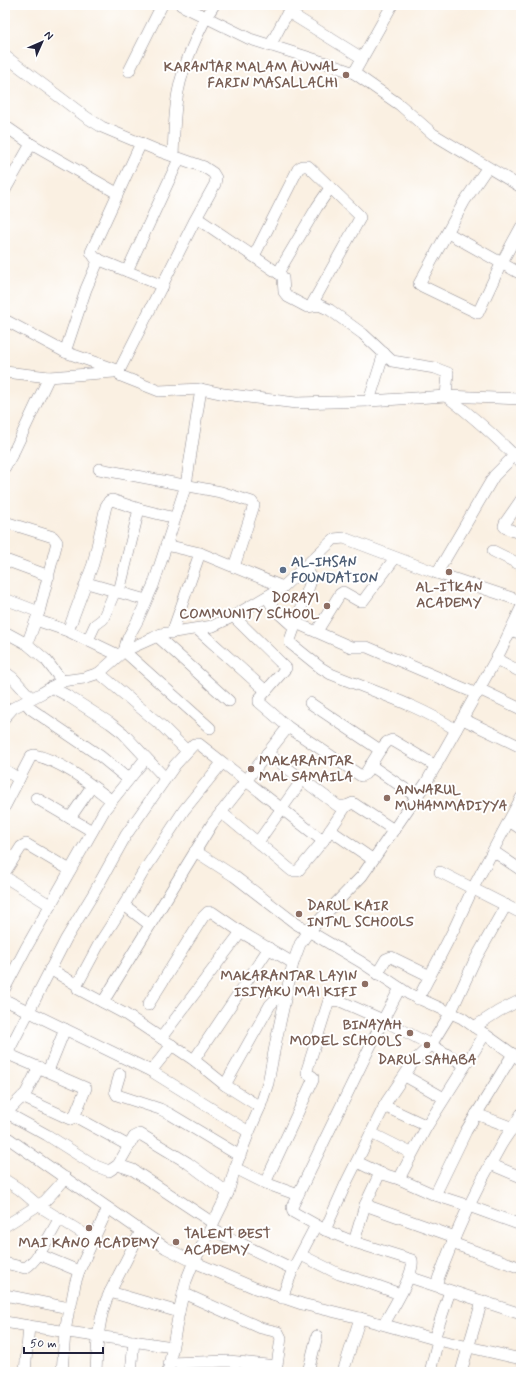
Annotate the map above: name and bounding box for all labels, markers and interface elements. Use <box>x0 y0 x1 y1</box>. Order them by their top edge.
north arrow <box>22 22 62 62</box>
text: N <box>41 28 56 43</box>
place label: KARANTAR MALAM AUWAL FARIN MASALLACHI <box>164 58 338 92</box>
marker: KARANTAR MALAM AUWAL FARIN MASALLACHI <box>341 70 351 80</box>
place label: AL-IHSAN FOUNDATION <box>291 553 379 587</box>
marker: AL-IHSAN FOUNDATION <box>278 565 288 575</box>
marker: AL-ITKAN ACADEMY <box>444 567 454 577</box>
place label: AL-ITKAN ACADEMY <box>416 578 483 612</box>
place label: DORAYI COMMUNITY SCHOOL <box>179 589 319 623</box>
marker: DORAYI COMMUNITY SCHOOL <box>322 601 332 611</box>
place label: MAKARANTAR MAL SAMAILA <box>259 752 354 786</box>
marker: MAKARANTAR MAL SAMAILA <box>246 764 256 774</box>
place label: ANWARUL MUHAMMADIYYA <box>395 781 508 815</box>
marker: ANWARUL MUHAMMADIYYA <box>382 793 392 803</box>
place label: DARUL KAIR INTNL SCHOOLS <box>307 897 414 931</box>
marker: DARUL KAIR INTNL SCHOOLS <box>294 909 304 919</box>
place label: MAKARANTAR LAYIN ISIYAKU MAI KIFI <box>220 967 358 1001</box>
marker: MAKARANTAR LAYIN ISIYAKU MAI KIFI <box>360 979 370 989</box>
place label: BINAYAH MODEL SCHOOLS <box>290 1016 403 1050</box>
marker: BINAYAH MODEL SCHOOLS <box>405 1028 415 1038</box>
marker: DARUL SAHABA <box>422 1040 432 1050</box>
place label: DARUL SAHABA <box>377 1051 477 1069</box>
marker: MAI KANO ACADEMY <box>84 1223 94 1233</box>
place label: TALENT BEST ACADEMY <box>184 1225 271 1259</box>
place label: MAI KANO ACADEMY <box>19 1234 159 1252</box>
marker: TALENT BEST ACADEMY <box>171 1237 181 1247</box>
scale bar <box>24 1329 103 1355</box>
text: 50 m <box>30 1336 57 1352</box>

